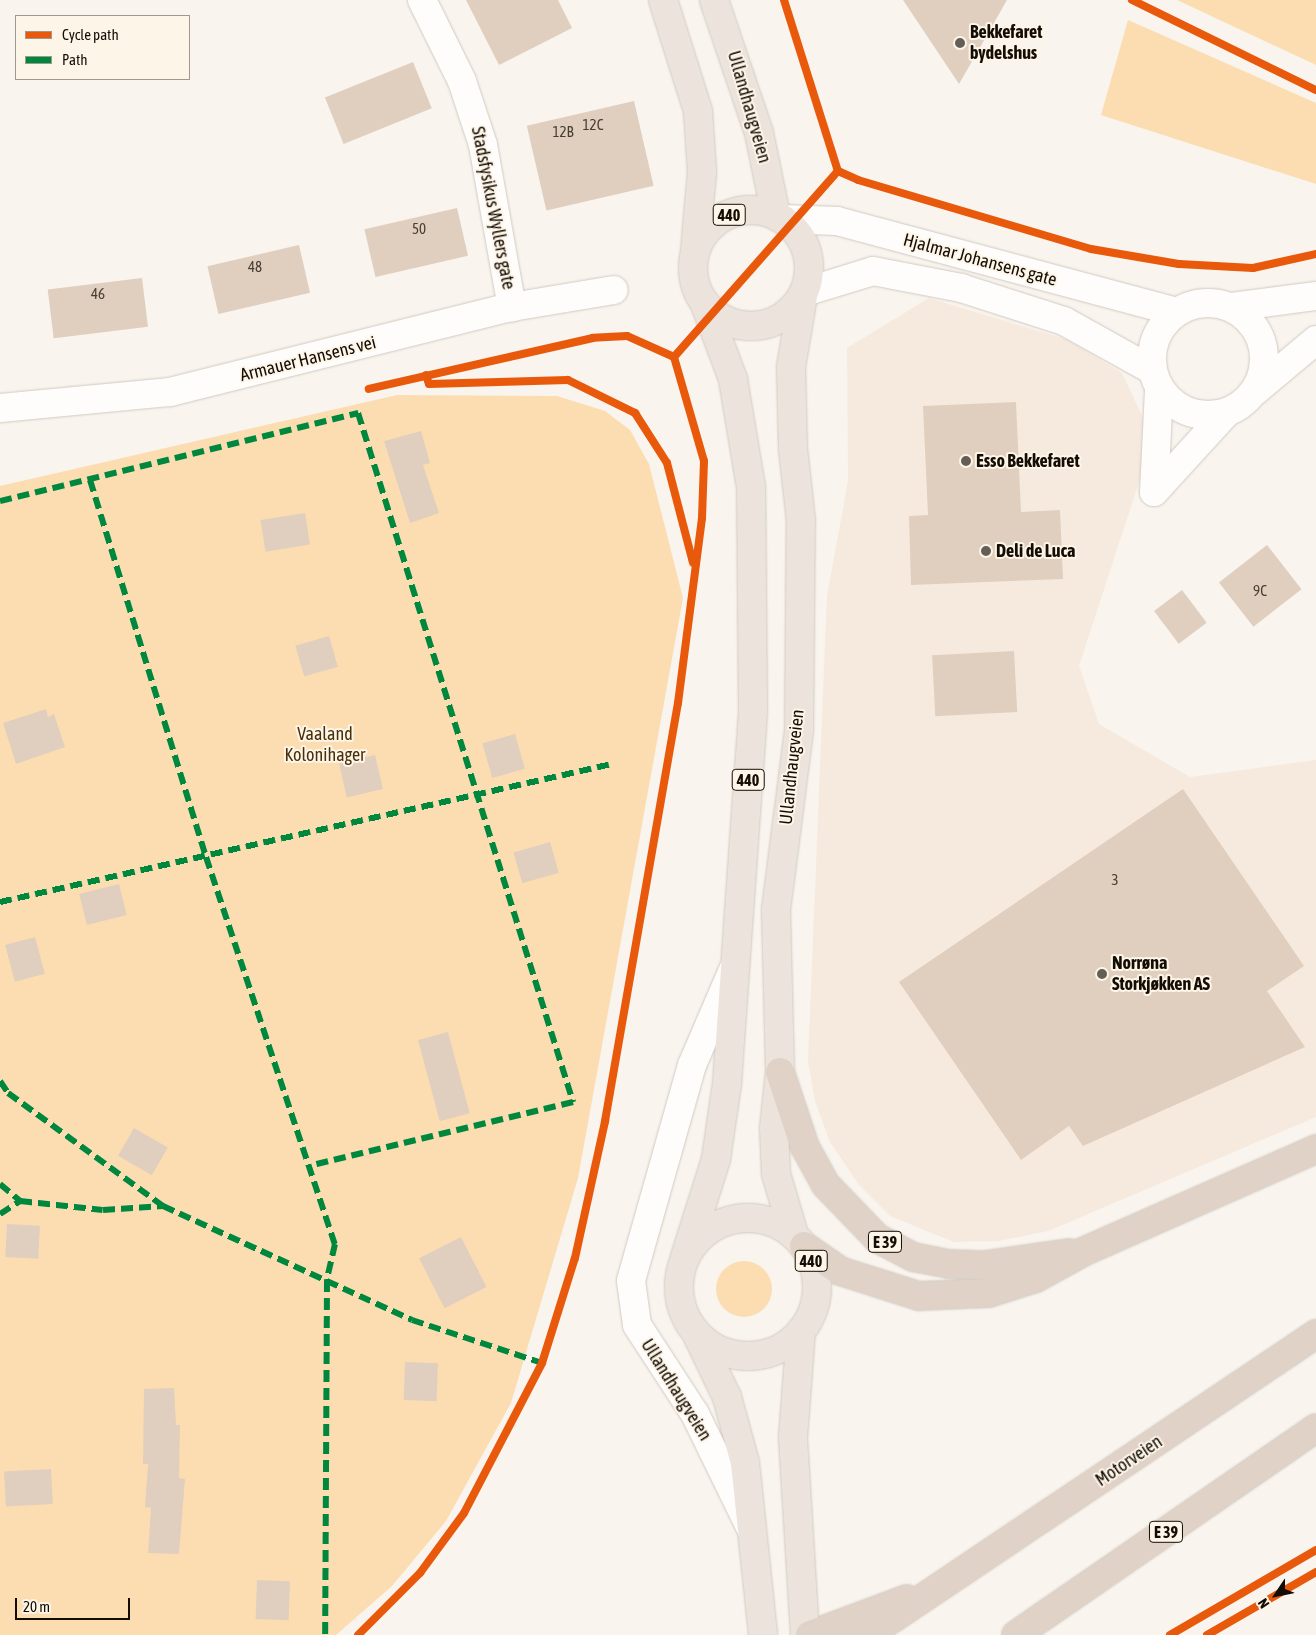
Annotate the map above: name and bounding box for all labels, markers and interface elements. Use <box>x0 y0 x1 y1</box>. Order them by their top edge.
legend <box>15 15 190 80</box>
place label: Bekkefaret bydelshus <box>970 22 1042 64</box>
text: Cycle path <box>62 26 119 43</box>
marker: Bekkefaret bydelshus <box>954 37 966 49</box>
street label: Ullandhaugveien <box>723 48 775 166</box>
text: Path <box>62 51 88 68</box>
house number: 12C <box>583 116 603 134</box>
house number: 12B <box>552 123 574 141</box>
street label: Stadsfysikus Wyllers gate <box>467 125 519 291</box>
road number: 440 <box>712 202 746 228</box>
house number: 50 <box>412 220 426 238</box>
street label: Hjalmar Johansens gate <box>901 229 1059 291</box>
house number: 48 <box>248 258 262 276</box>
house number: 46 <box>91 285 105 303</box>
street label: Armauer Hansens vei <box>238 332 378 386</box>
place label: Esso Bekkefaret <box>976 450 1080 472</box>
marker: Esso Bekkefaret <box>960 455 972 467</box>
place label: Deli de Luca <box>996 540 1075 562</box>
marker: Deli de Luca <box>980 545 992 557</box>
house number: 9C <box>1253 582 1267 600</box>
street label: Ullandhaugveien <box>775 708 809 826</box>
park label: Vaaland Kolonihager <box>285 724 365 766</box>
road number: 440 <box>730 766 766 794</box>
house number: 3 <box>1111 871 1119 889</box>
place label: Norrøna Storkjøkken AS <box>1112 953 1210 996</box>
marker: Norrøna Storkjøkken AS <box>1096 968 1108 980</box>
road number: E 39 <box>868 1228 902 1256</box>
road number: 440 <box>794 1248 828 1274</box>
street label: Ullandhaugveien <box>636 1335 716 1445</box>
street label: Motorveien <box>1092 1431 1166 1491</box>
road number: E 39 <box>1148 1518 1184 1545</box>
north arrow <box>1251 1570 1301 1620</box>
scale bar <box>18 1588 132 1620</box>
text: N <box>1255 1595 1273 1611</box>
text: 20 m <box>23 1598 50 1615</box>

